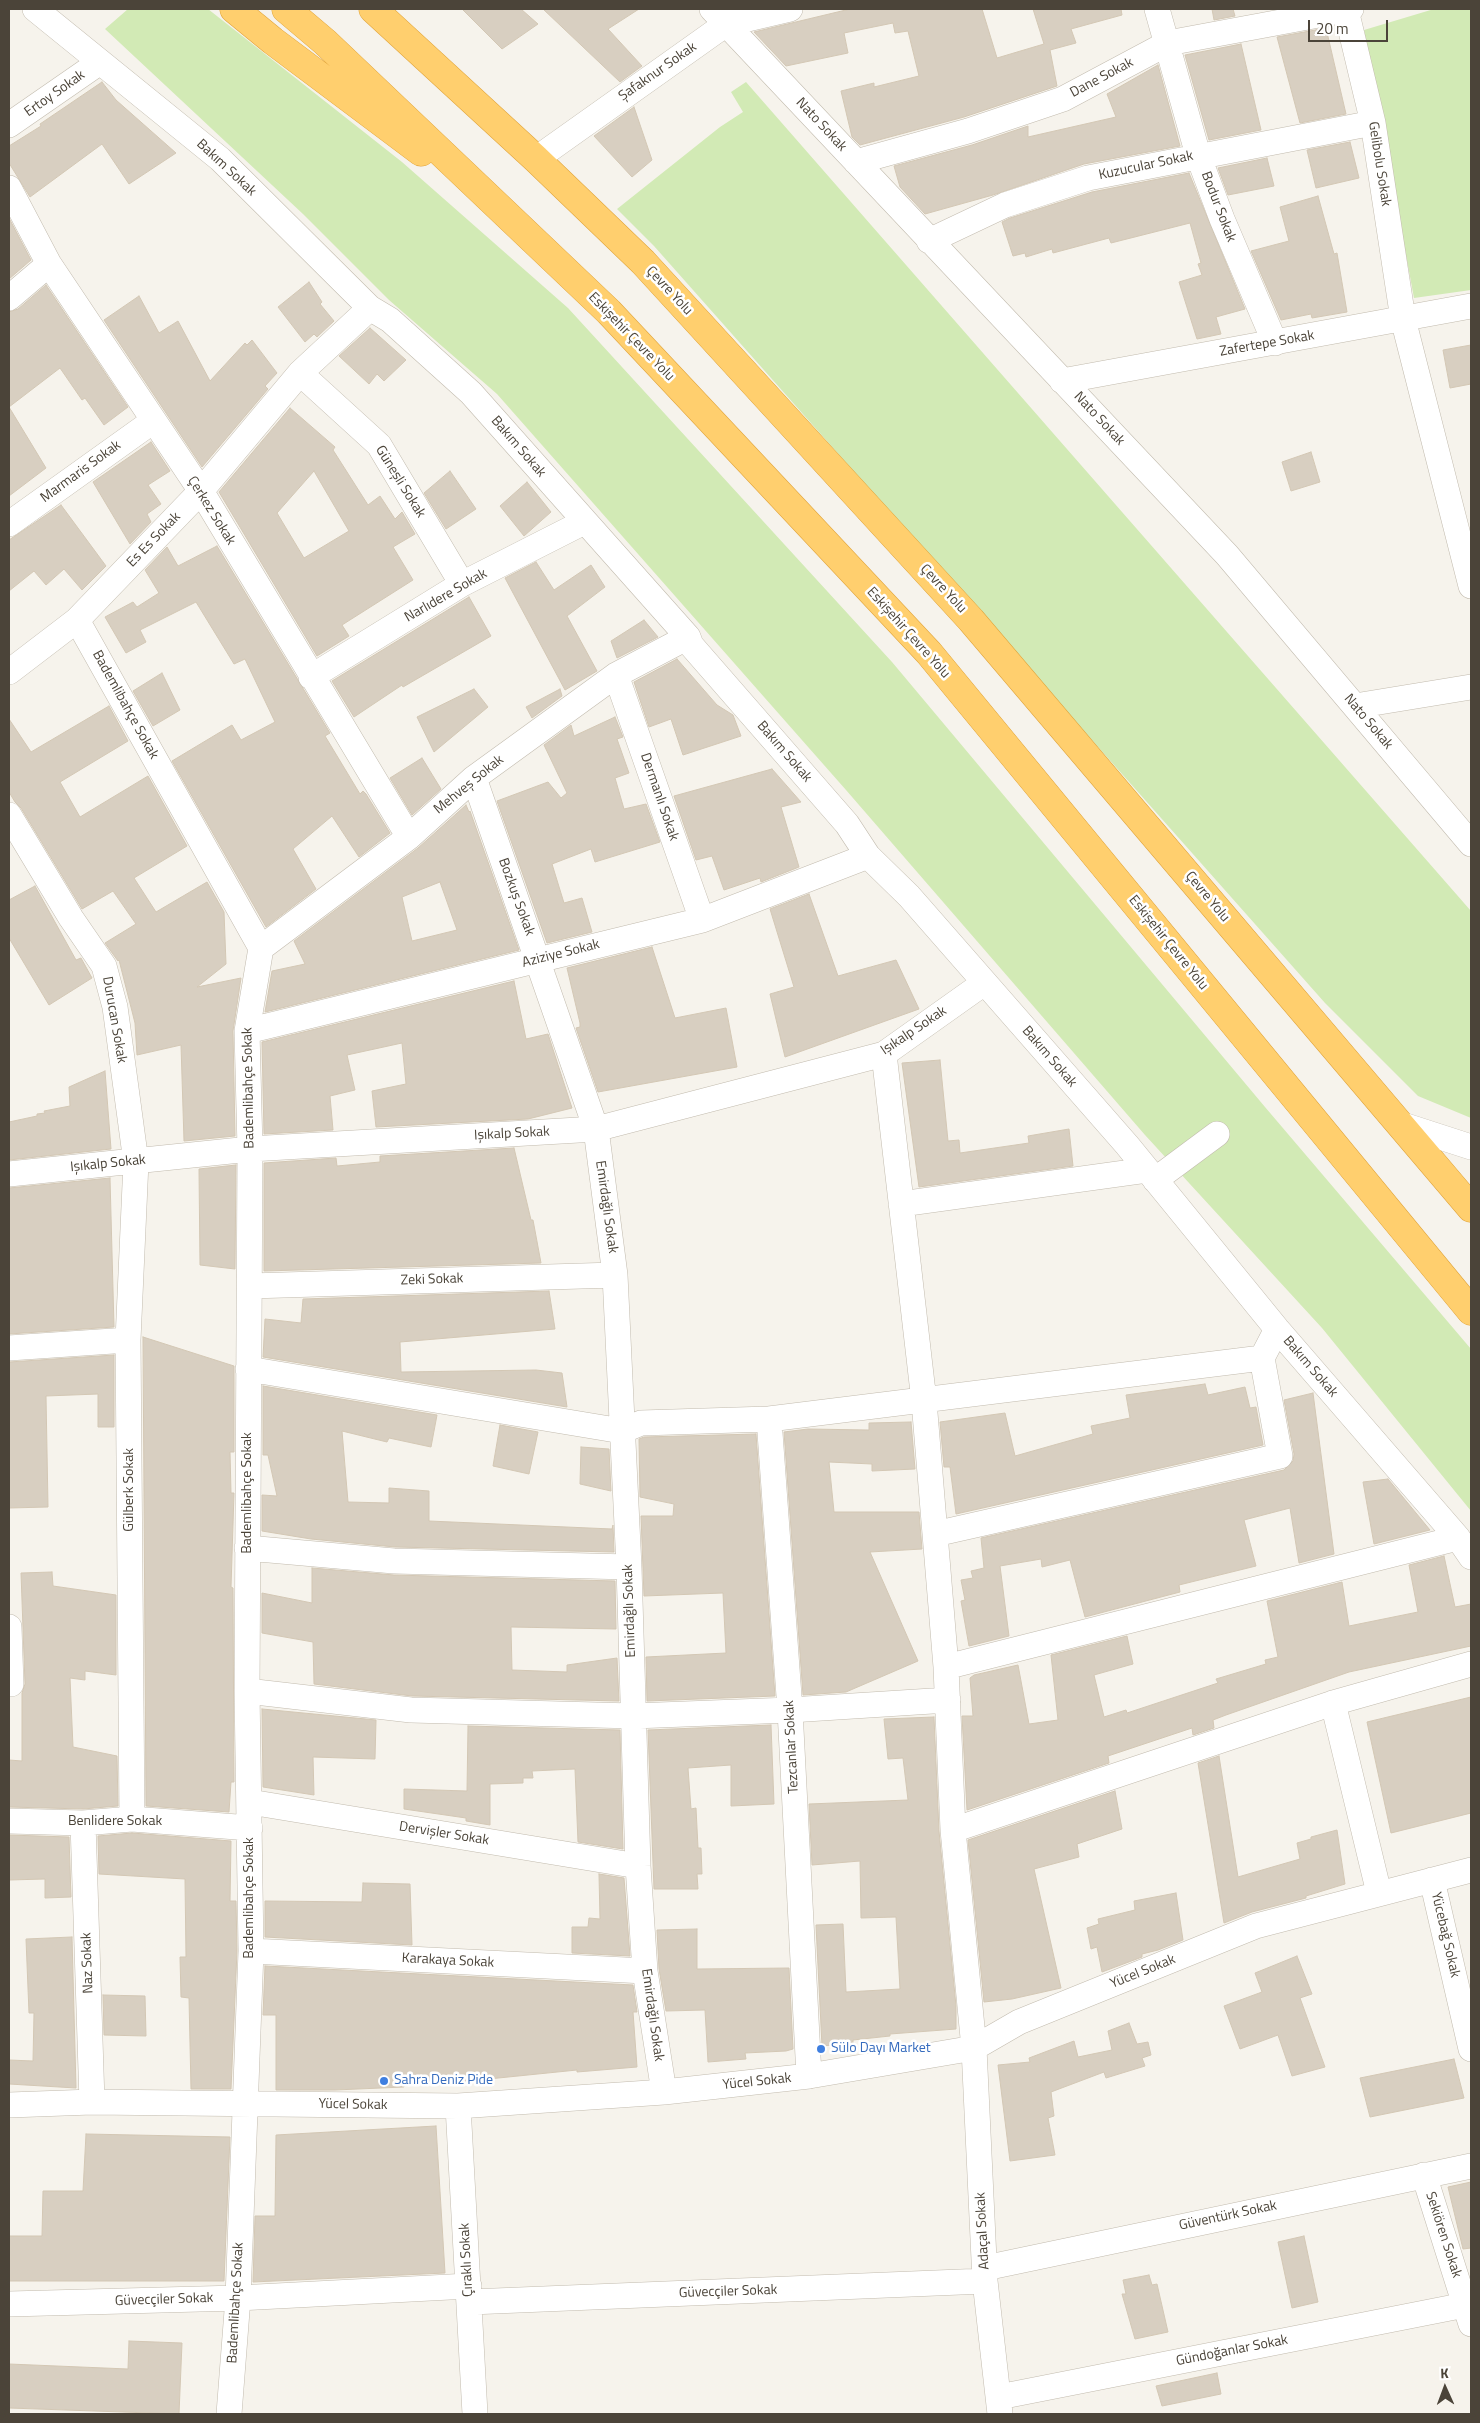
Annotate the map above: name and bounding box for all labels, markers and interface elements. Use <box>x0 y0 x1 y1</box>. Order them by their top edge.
scale bar <box>1310 10 1390 42</box>
text: 20 m <box>1316 17 1349 40</box>
street label: Şafaknur Sokak <box>616 39 700 105</box>
street label: Dane Sokak <box>1068 54 1136 102</box>
street label: Ertoy Sokak <box>22 67 88 121</box>
street label: Nato Sokak <box>792 95 850 155</box>
street label: Gelibolu Sokak <box>1364 120 1394 208</box>
street label: Bakım Sokak <box>193 136 259 200</box>
street label: Kuzucular Sokak <box>1097 148 1195 184</box>
street label: Bodur Sokak <box>1197 169 1239 245</box>
street label: Çevre Yolu <box>642 263 696 319</box>
street label: Eskişehir Çevre Yolu <box>584 289 678 385</box>
street label: Zafertepe Sokak <box>1218 327 1316 361</box>
street label: Nato Sokak <box>1070 389 1128 449</box>
street label: Bakım Sokak <box>487 413 549 481</box>
street label: Marmaris Sokak <box>38 437 124 507</box>
street label: Güneşli Sokak <box>371 443 429 521</box>
street label: Çerkez Sokak <box>183 474 239 548</box>
street label: Es Es Sokak <box>124 509 184 571</box>
street label: Çevre Yolu <box>916 561 970 617</box>
street label: Narlıdere Sokak <box>402 566 490 626</box>
street label: Eskişehir Çevre Yolu <box>863 584 953 682</box>
street label: Bademlibahçe Sokak <box>88 648 162 762</box>
street label: Nato Sokak <box>1340 691 1396 753</box>
street label: Bakım Sokak <box>753 718 815 786</box>
street label: Dermanlı Sokak <box>636 751 682 843</box>
street label: Mehveş Sokak <box>431 752 507 818</box>
street label: Bozkuş Sokak <box>494 856 538 938</box>
street label: Çevre Yolu <box>1181 868 1233 926</box>
street label: Eskişehir Çevre Yolu <box>1125 892 1211 994</box>
street label: Aziziye Sokak <box>520 936 602 972</box>
street label: Durucan Sokak <box>98 975 130 1065</box>
street label: Işıkalp Sokak <box>878 1003 950 1059</box>
street label: Bakım Sokak <box>1018 1023 1080 1091</box>
street label: Bademlibahçe Sokak <box>240 1027 258 1149</box>
street label: Işıkalp Sokak <box>474 1124 550 1144</box>
street label: Işıkalp Sokak <box>69 1152 147 1176</box>
street label: Emirdağlı Sokak <box>591 1160 621 1254</box>
street label: Zeki Sokak <box>400 1271 464 1289</box>
street label: Bakım Sokak <box>1279 1333 1341 1401</box>
street label: Bademlibahçe Sokak <box>240 1432 256 1554</box>
street label: Gülberk Sokak <box>122 1448 138 1532</box>
street label: Emirdağlı Sokak <box>620 1564 640 1658</box>
street label: Tezcanlar Sokak <box>781 1700 803 1794</box>
street label: Benlidere Sokak <box>68 1814 162 1830</box>
street label: Dervişler Sokak <box>398 1819 490 1849</box>
street label: Bademlibahçe Sokak <box>242 1837 258 1959</box>
street label: Yücebağ Sokak <box>1427 1891 1463 1979</box>
street label: Naz Sokak <box>79 1932 97 1994</box>
street label: Karakaya Sokak <box>401 1950 495 1972</box>
street label: Yücel Sokak <box>1108 1951 1178 1993</box>
street label: Emirdağlı Sokak <box>637 1968 667 2062</box>
place label: Sülo Dayı Market <box>831 2041 931 2057</box>
marker: Sülo Dayı Market <box>815 2043 827 2055</box>
street label: Yücel Sokak <box>722 2070 792 2094</box>
place label: Sahra Deniz Pide <box>394 2073 493 2089</box>
marker: Sahra Deniz Pide <box>378 2075 390 2087</box>
street label: Yücel Sokak <box>318 2096 388 2114</box>
street label: Sekiören Sokak <box>1421 2190 1465 2280</box>
street label: Adaçal Sokak <box>973 2192 993 2270</box>
street label: Güventürk Sokak <box>1178 2197 1278 2235</box>
street label: Çıraklı Sokak <box>457 2223 477 2297</box>
street label: Bademlibahçe Sokak <box>224 2242 248 2364</box>
street label: Güvecçiler Sokak <box>678 2282 778 2302</box>
street label: Güvecçiler Sokak <box>114 2290 214 2310</box>
street label: Gündoğanlar Sokak <box>1175 2332 1289 2370</box>
text: K <box>1440 2362 1449 2383</box>
north arrow <box>1420 2363 1470 2413</box>

